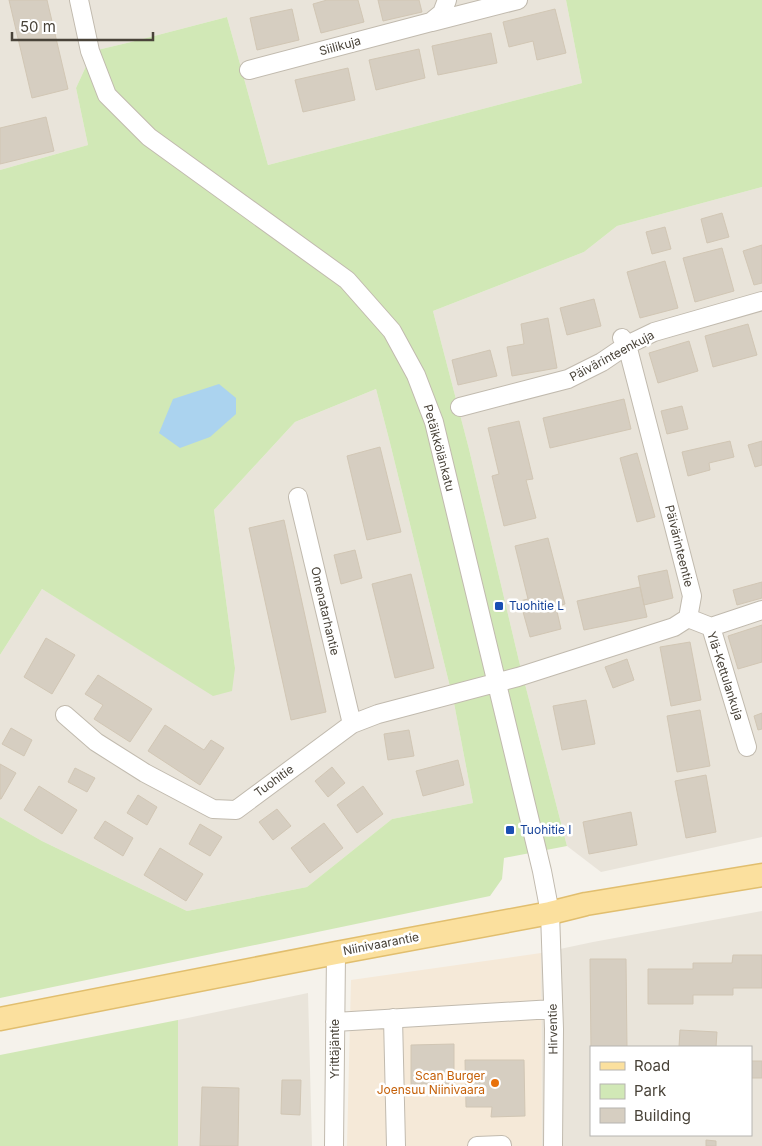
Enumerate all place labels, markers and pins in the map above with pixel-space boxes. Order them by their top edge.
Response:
place label: Tuohitie L [509,598,564,613]
marker: Tuohitie L [493,600,505,612]
place label: Tuohitie I [520,822,572,837]
marker: Tuohitie I [504,824,516,836]
place label: Scan Burger Joensuu Niinivaara [377,1068,485,1097]
marker: Scan Burger Joensuu Niinivaara [489,1077,501,1089]

